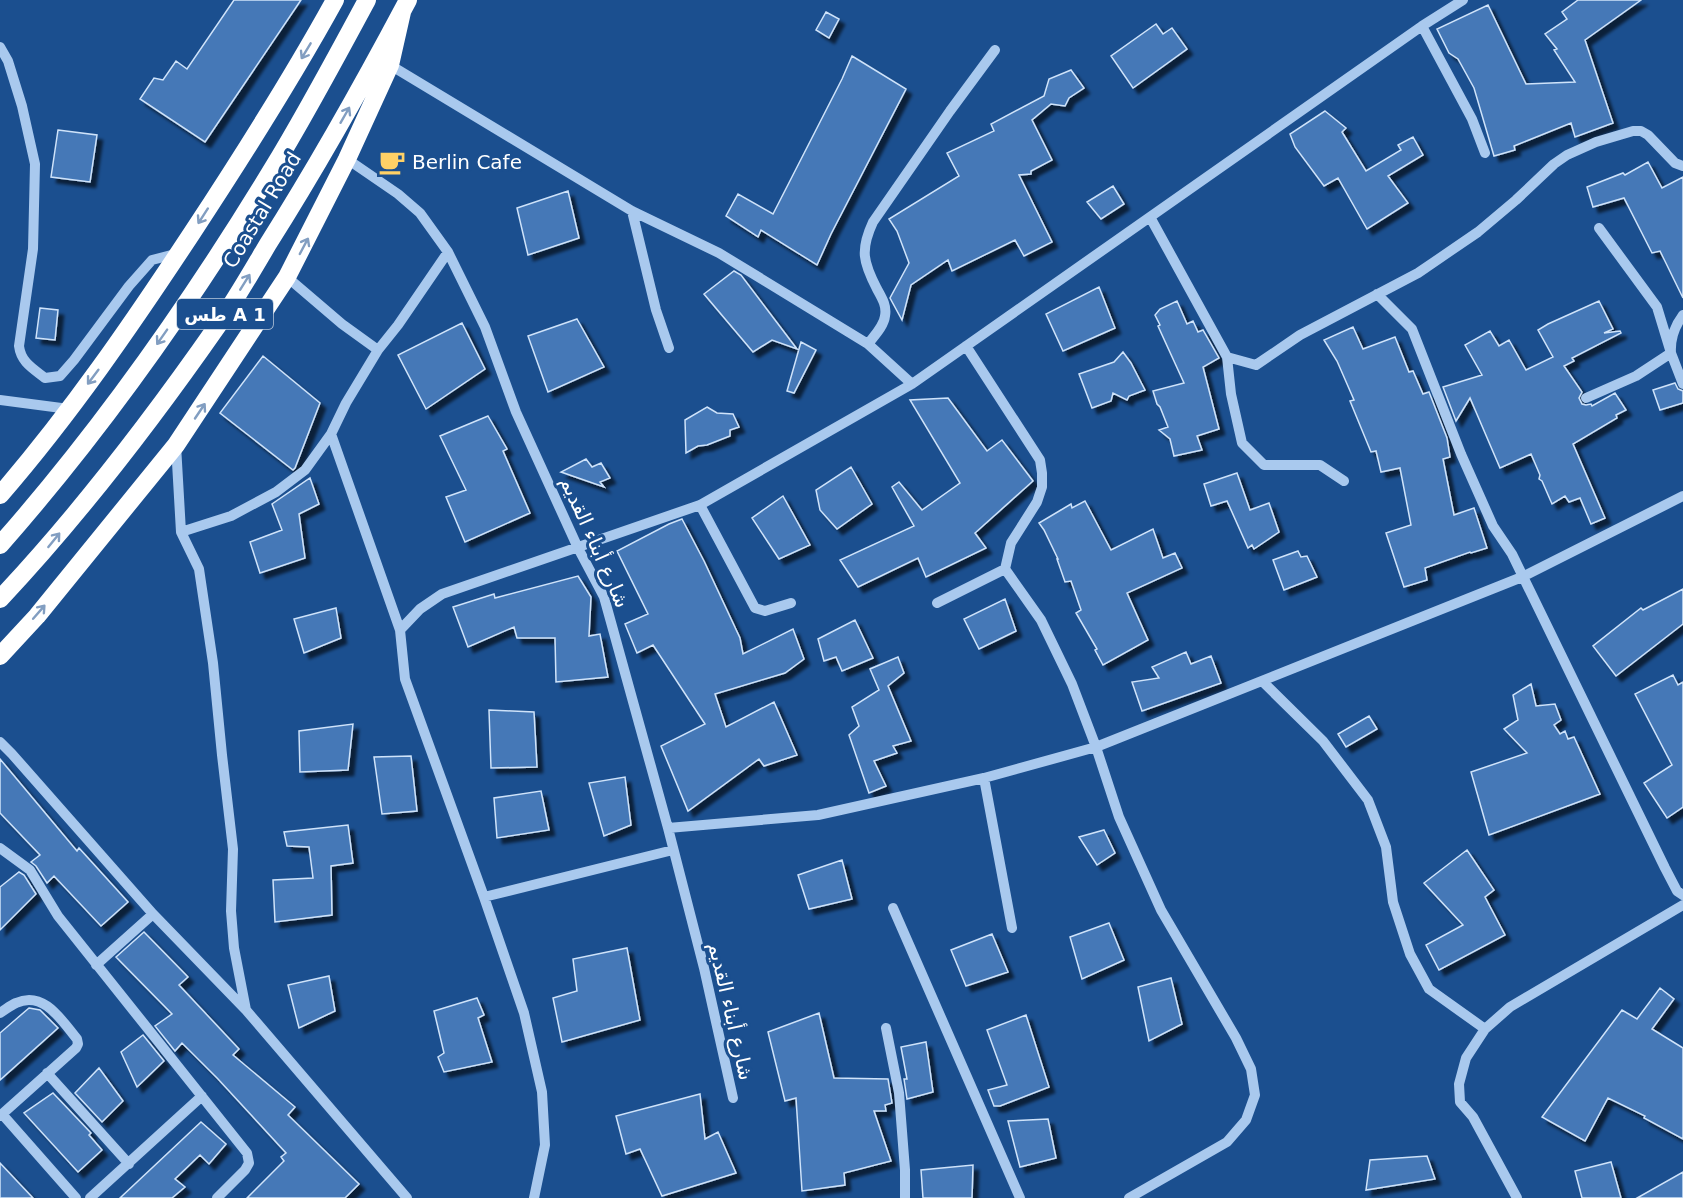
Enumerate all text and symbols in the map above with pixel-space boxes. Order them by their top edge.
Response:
one-way arrow [300,42,312,59]
one-way arrow [339,107,351,124]
cafe icon: Berlin Cafe [377,147,407,177]
street label: Coastal Road [218,148,306,272]
place label: Berlin Cafe [412,150,522,174]
one-way arrow [197,207,209,224]
one-way arrow [298,238,310,255]
one-way arrow [238,274,251,291]
road number: طس A 1 [177,299,273,329]
one-way arrow [156,328,168,345]
one-way arrow [87,369,99,385]
one-way arrow [193,402,206,419]
street label: شارع أبناء القديم [555,472,636,611]
one-way arrow [47,532,60,548]
one-way arrow [32,605,46,620]
street label: شارع أبناء القديم [703,939,760,1082]

